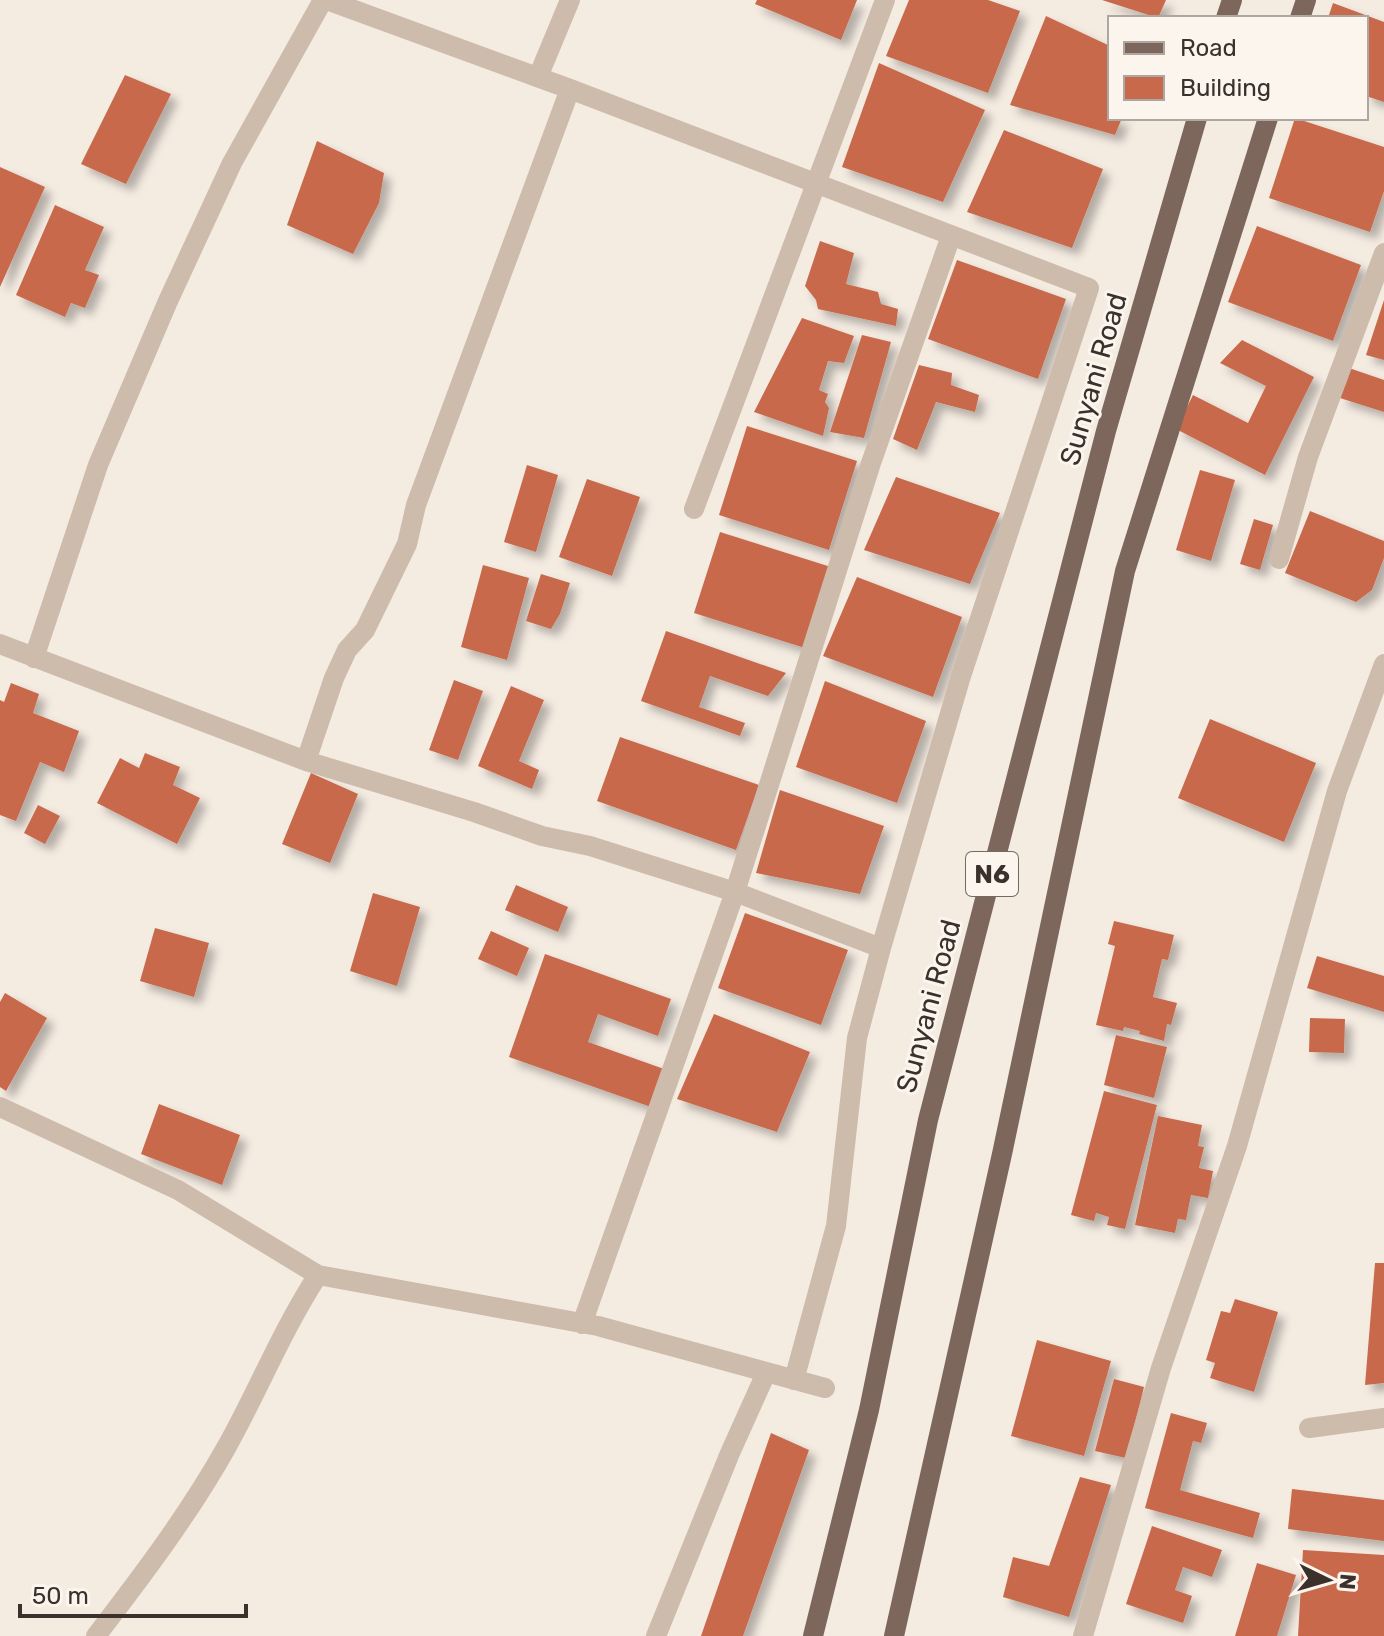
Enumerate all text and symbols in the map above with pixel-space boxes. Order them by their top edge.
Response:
legend [1108,16,1368,120]
text: Road [1180,34,1237,62]
text: Building [1180,74,1271,102]
street label: Sunyani Road [1053,289,1134,469]
road number: N6 [966,852,1018,896]
street label: Sunyani Road [889,916,967,1096]
north arrow [1288,1540,1368,1620]
scale bar [20,1568,246,1618]
text: N [1333,1573,1362,1591]
text: 50 m [32,1582,89,1610]

